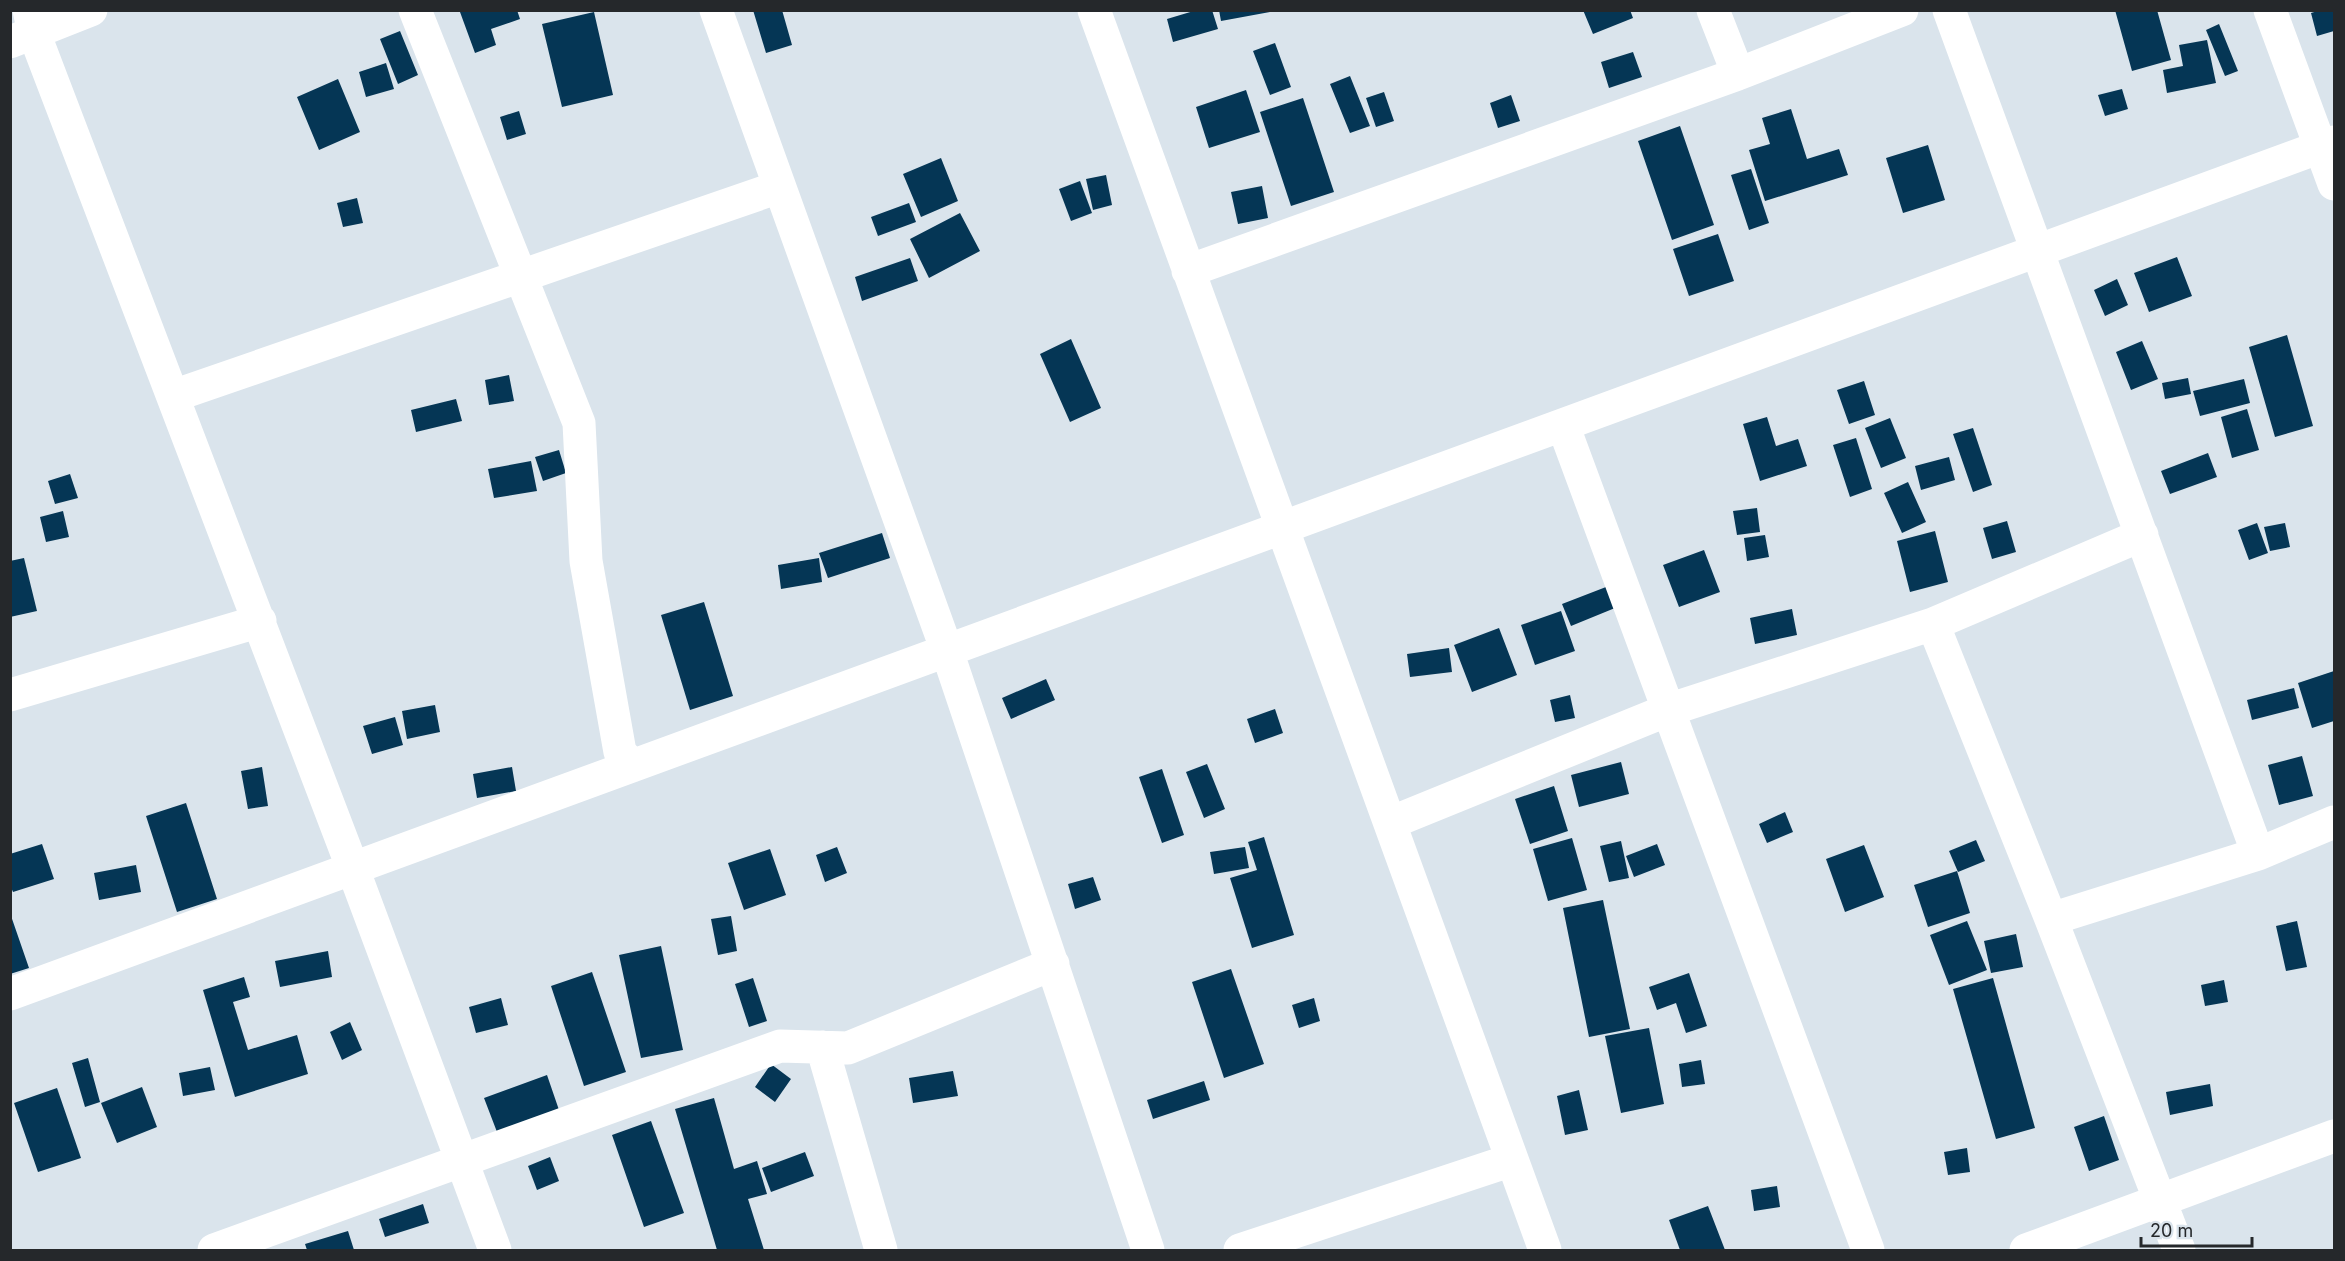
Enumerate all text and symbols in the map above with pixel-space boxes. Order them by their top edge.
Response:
scale bar [2141,1210,2252,1248]
text: 20 m [2150,1220,2193,1241]

